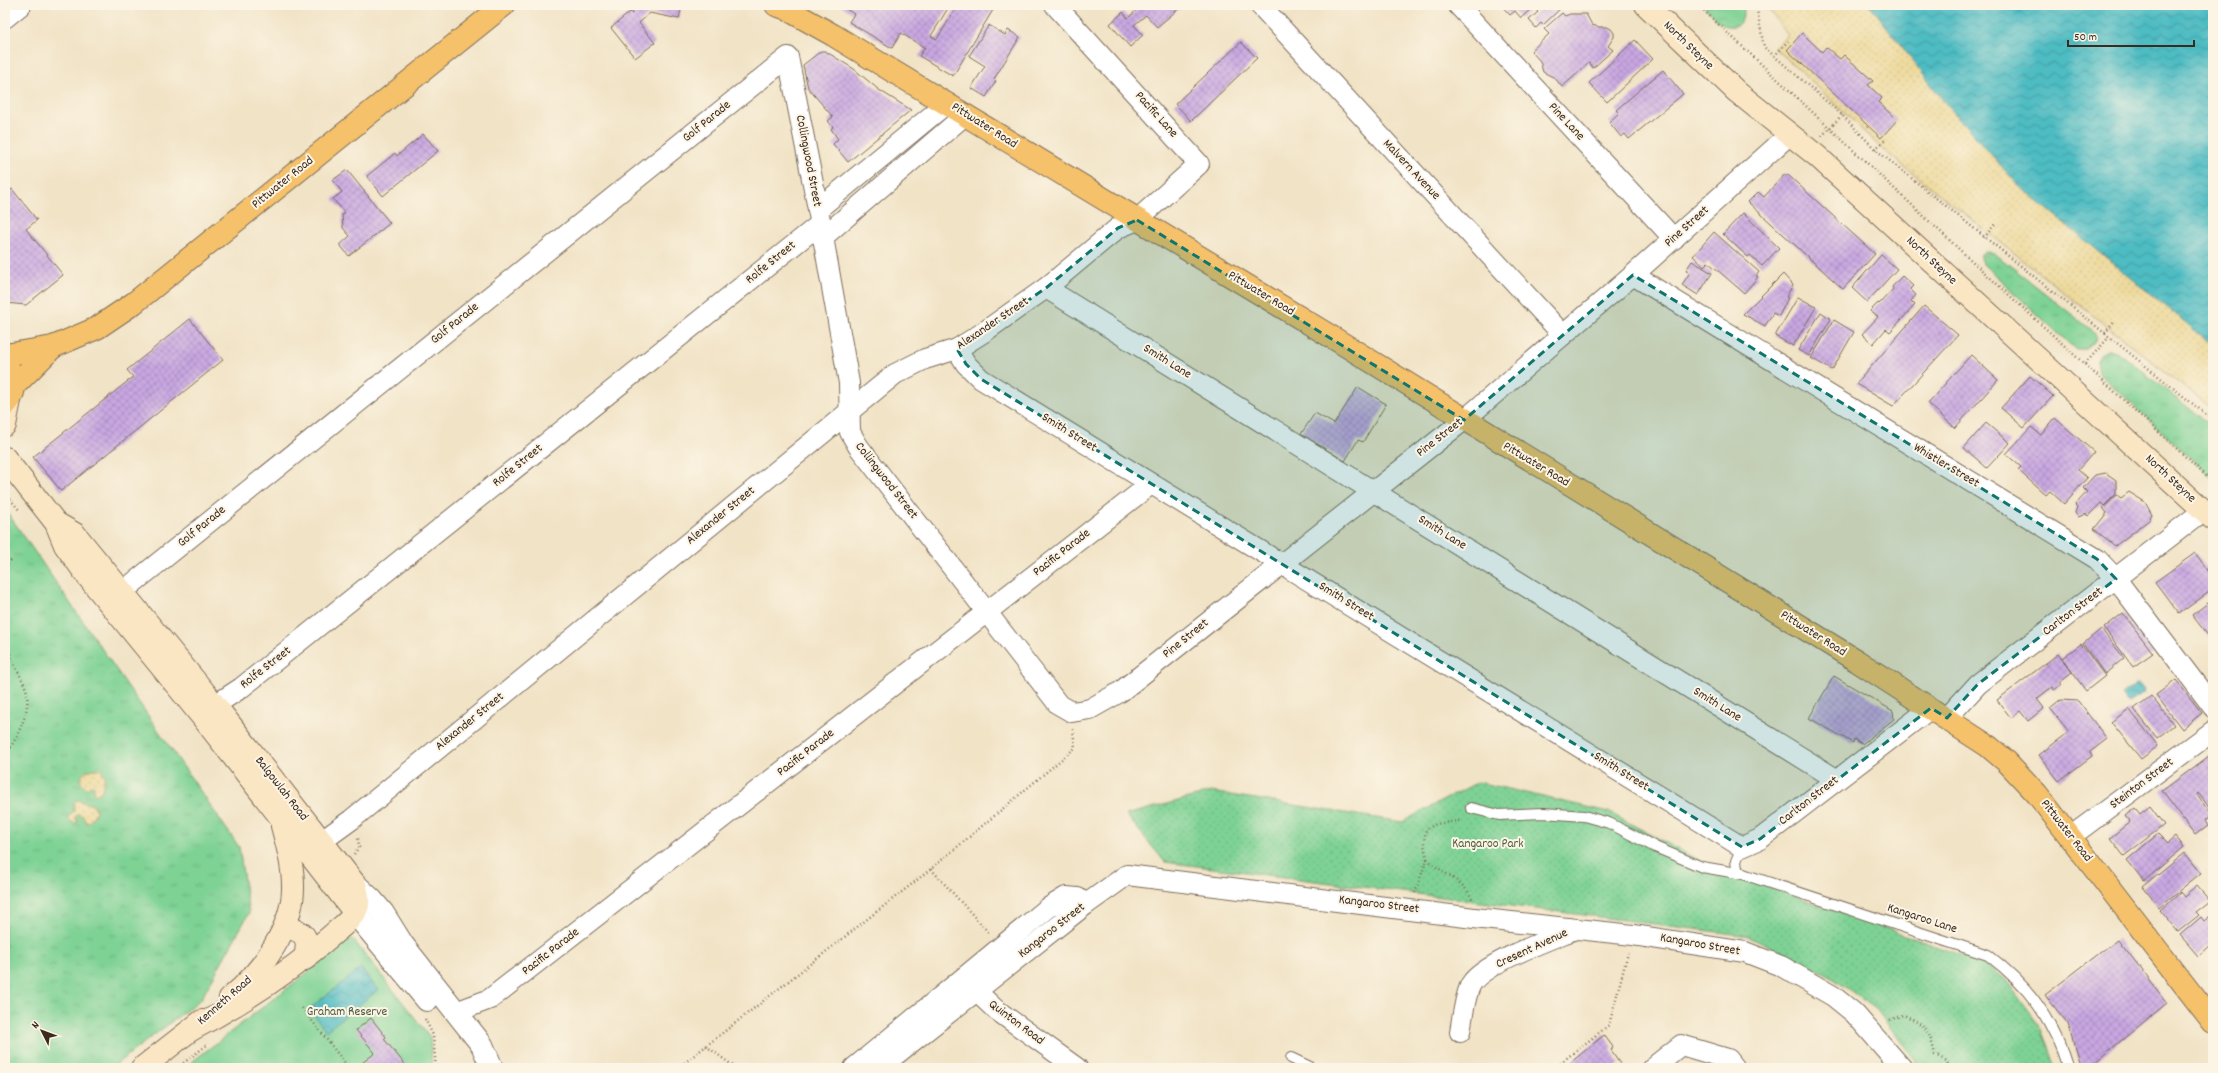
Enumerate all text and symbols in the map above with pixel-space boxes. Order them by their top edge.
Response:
street label: North Steyne [1658,17,1718,75]
scale bar [2068,22,2194,48]
text: 50 m [2074,29,2097,46]
street label: Pacific Lane [1130,87,1182,143]
street label: Golf Parade [679,96,736,148]
street label: Pittwater Road [947,98,1021,154]
street label: Pine Lane [1543,99,1589,146]
street label: Collingwood Street [790,113,826,209]
street label: Malvern Avenue [1378,135,1445,205]
street label: Pittwater Road [248,152,318,214]
street label: Pine Street [1660,202,1714,252]
street label: North Steyne [1901,232,1961,290]
street label: Rolfe Street [742,237,800,289]
street label: Pittwater Road [1224,267,1298,321]
street label: Alexander Street [953,293,1033,355]
street label: Golf Parade [427,298,484,350]
street label: Smith Lane [1139,340,1195,384]
street label: Smith Street [1038,408,1101,458]
street label: Pine Street [1413,414,1468,462]
street label: Collingwood Street [850,438,922,524]
street label: Pittwater Road [1499,438,1573,492]
street label: Whistler Street [1909,439,1983,493]
street label: Rolfe Street [489,440,547,492]
street label: North Steyne [2140,450,2200,508]
street label: Alexander Street [682,482,760,550]
street label: Golf Parade [174,501,231,553]
street label: Smith Lane [1414,511,1470,555]
street label: Pacific Parade [1029,524,1095,582]
street label: Smith Street [1315,577,1378,627]
street label: Carlton Street [2039,583,2107,641]
street label: Pittwater Road [1776,606,1850,662]
street label: Pine Street [1159,614,1213,664]
street label: Rolfe Street [236,642,296,694]
street label: Smith Lane [1689,683,1745,727]
street label: Alexander Street [431,688,509,756]
street label: Pacific Parade [773,724,839,782]
street label: Smith Street [1590,747,1653,797]
street label: Balgowlah Road [250,753,312,825]
street label: Steinton Street [2106,753,2178,814]
street label: Carlton Street [1775,771,1843,831]
street label: Pittwater Road [2035,796,2097,866]
park label: Kangaroo Park [1452,835,1524,854]
street label: Kangaroo Street [1338,891,1420,919]
street label: Kangaroo Street [1014,899,1090,963]
street label: Kangaroo Lane [1885,899,1960,939]
street label: Pacific Parade [518,923,584,981]
street label: Cresent Avenue [1493,924,1571,974]
street label: Kangaroo Street [1659,929,1742,961]
street label: Kenneth Road [193,972,257,1030]
street label: Quinton Road [984,996,1048,1050]
park label: Graham Reserve [307,1003,388,1022]
north arrow [22,1011,62,1051]
text: N [28,1018,44,1033]

